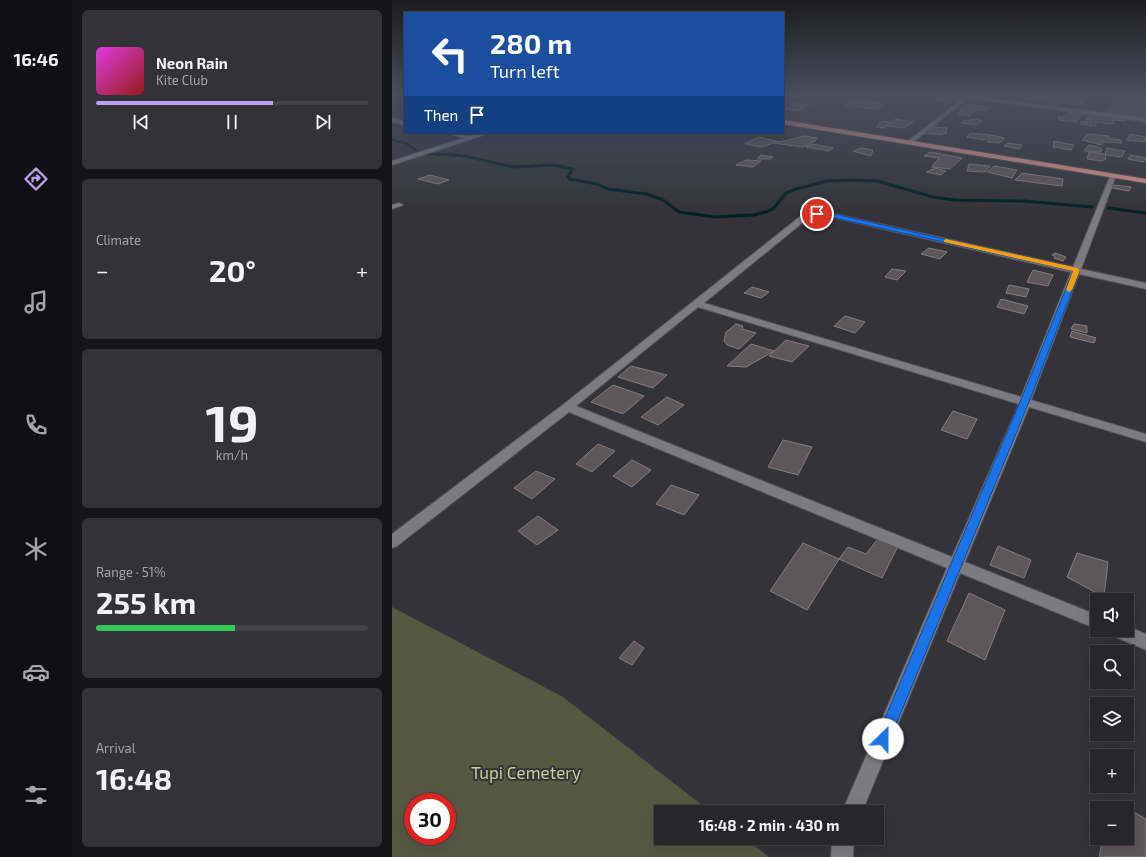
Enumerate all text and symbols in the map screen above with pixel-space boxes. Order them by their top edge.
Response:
text: 280 m [490,26,572,60]
icon: left [424,28,476,80]
text: 16:46 [13,48,59,70]
text: Neon Rain [156,54,228,72]
text: Turn left [490,60,560,82]
text: Kite Club [156,72,208,88]
icon: arrive [466,104,488,126]
text: Then [424,106,458,124]
icon: previous [130,111,152,133]
icon: pause [221,111,243,133]
icon: next [312,111,334,133]
icon: directions [22,165,50,193]
pin [800,197,834,231]
icon: arrive [806,203,828,225]
text: Climate [96,232,141,248]
text: 20° [209,252,256,288]
text: − [96,257,109,283]
text: + [356,257,368,283]
icon: music [22,288,50,316]
text: 19 [205,390,259,452]
icon: phone [22,411,50,439]
text: km/h [216,447,248,463]
icon: climate [22,535,50,563]
text: Range · 51% [96,564,166,580]
text: 255 km [96,584,196,620]
map controls [1090,593,1134,845]
button: sound [1090,593,1134,637]
button: search [1090,645,1134,689]
icon: car [22,658,50,686]
button: layers [1090,697,1134,741]
position arrow [862,718,904,760]
text: Arrival [96,740,136,756]
button: + [1090,749,1134,793]
text: 16:48 [96,760,172,796]
park label: Tupi Cemetery [471,762,581,783]
icon: filters [22,781,50,809]
speed limit sign: 30 [404,793,456,845]
button: − [1090,801,1134,845]
text: 16:48 · 2 min · 430 m [699,816,839,834]

